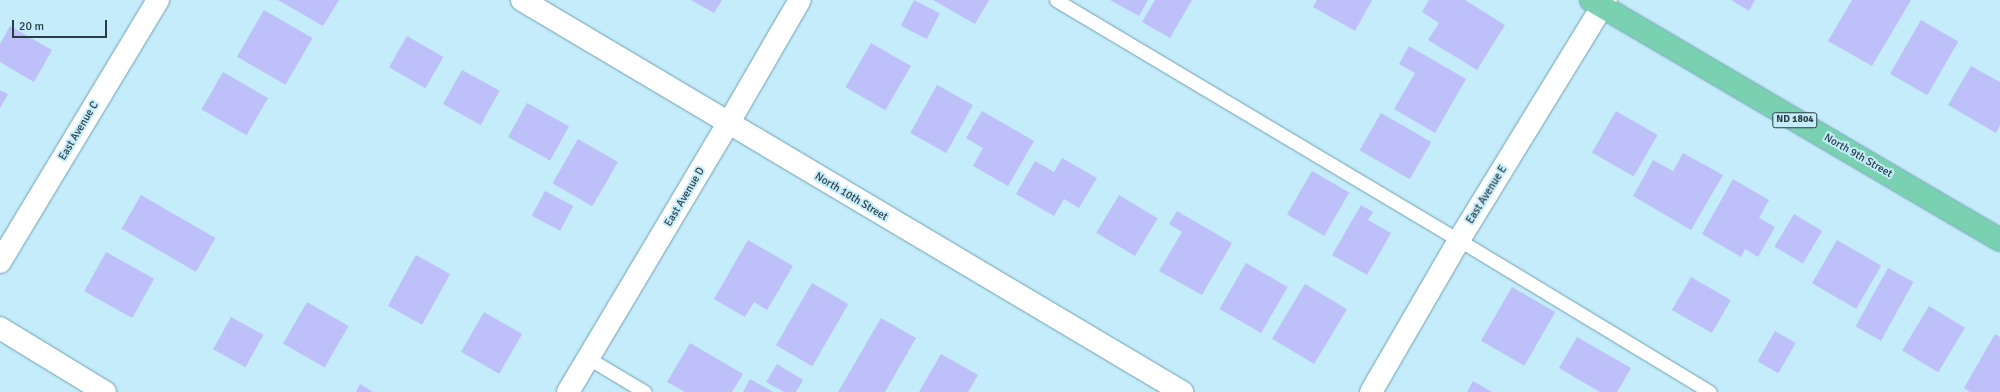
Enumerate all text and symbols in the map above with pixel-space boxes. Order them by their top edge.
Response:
scale bar [14,12,109,38]
text: 20 m [19,19,44,34]
street label: East Avenue C [56,99,102,163]
road number: ND 1804 [1772,112,1818,128]
street label: North 9th Street [1822,131,1894,181]
street label: East Avenue E [1464,164,1510,226]
street label: East Avenue D [662,165,708,229]
street label: North 10th Street [812,170,890,224]

